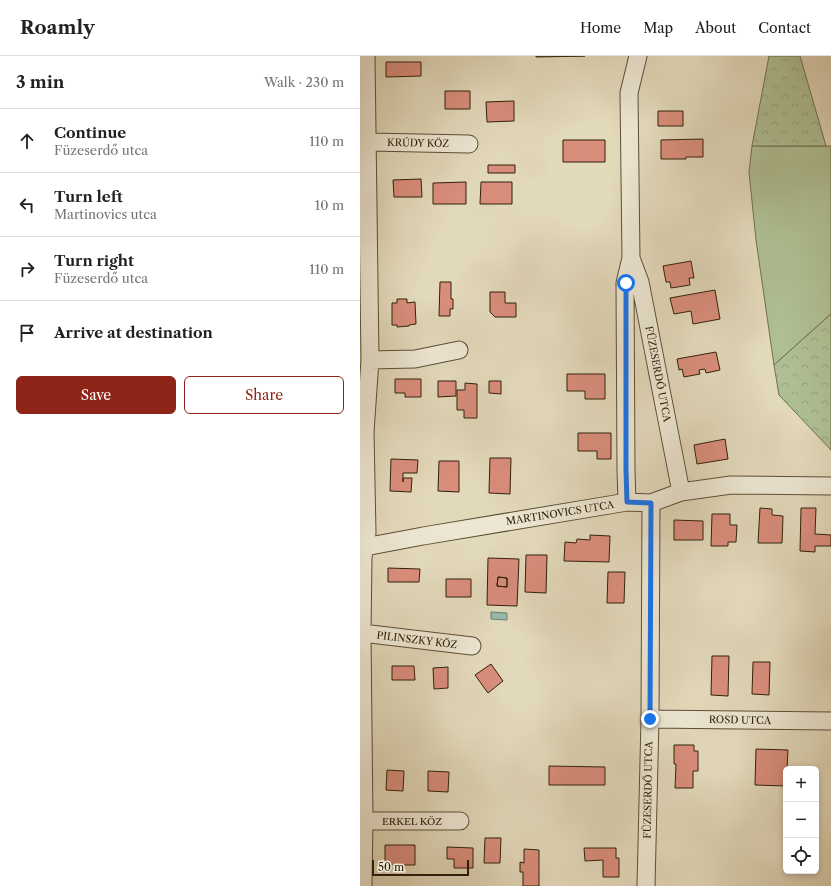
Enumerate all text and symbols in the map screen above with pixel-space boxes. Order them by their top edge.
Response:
text: Roamly [20,16,95,39]
text: Home [580,19,621,37]
text: Map [643,19,673,37]
text: About [695,19,736,37]
text: Contact [758,19,811,37]
text: 3 min [16,72,65,92]
text: Walk · 230 m [264,74,344,90]
text: Continue [54,123,126,142]
icon: ahead [16,130,38,152]
text: 110 m [309,133,344,149]
street label: KRÚDY KÖZ [387,136,449,150]
text: Füzeserdő utca [54,142,148,158]
text: Turn left [54,187,123,206]
icon: left [16,194,38,216]
text: 10 m [315,197,344,213]
text: Martinovics utca [54,206,157,222]
text: Turn right [54,251,134,270]
icon: right [16,258,38,280]
text: 110 m [309,261,344,277]
text: Füzeserdő utca [54,270,148,286]
route start [617,274,635,292]
icon: arrive [16,322,38,344]
text: Arrive at destination [54,323,213,342]
street label: FÜZESERDŐ UTCA [642,325,674,424]
button: Save [16,376,176,414]
button: Share [184,376,344,414]
street label: MARTINOVICS UTCA [505,498,616,528]
street label: PILINSZKY KÖZ [376,629,458,651]
route end [641,710,659,728]
street label: ROSD UTCA [709,713,772,727]
street label: FÜZESERDŐ UTCA [641,741,655,839]
map controls [783,766,819,874]
button: + [783,766,819,802]
button: − [783,802,819,838]
street label: ERKEL KÖZ [382,815,442,828]
button: locate [783,838,819,874]
scale bar [372,858,469,877]
text: 50 m [378,860,404,874]

